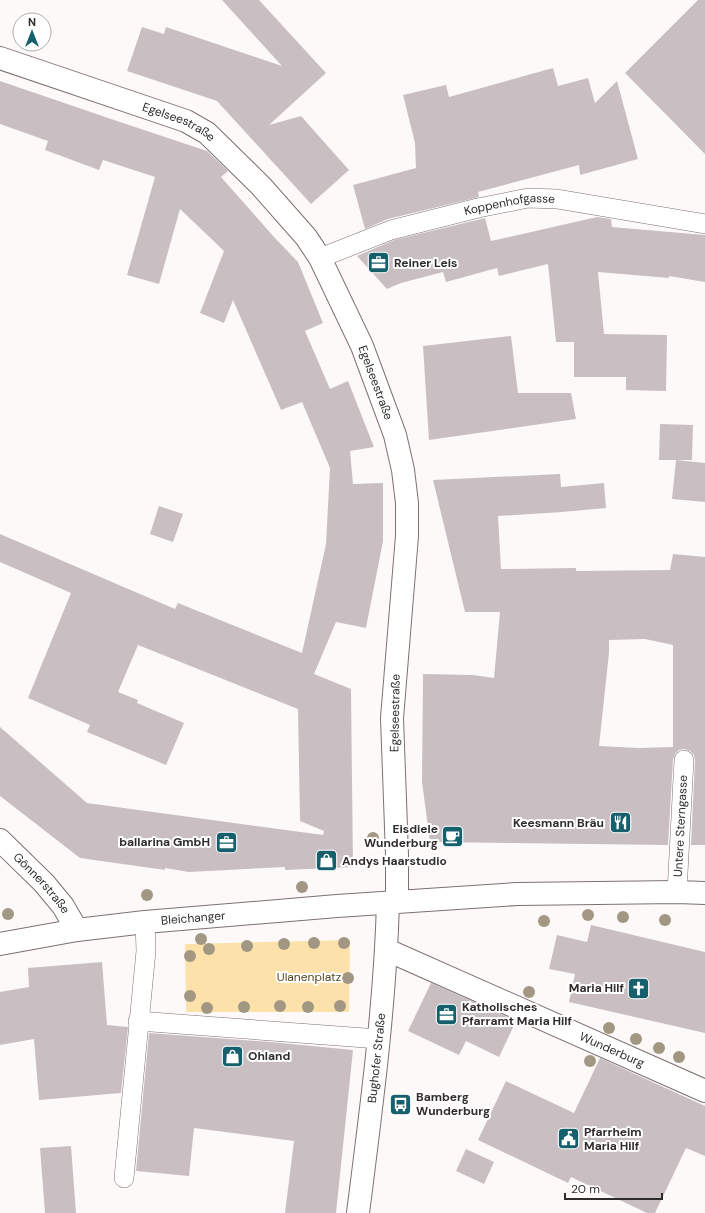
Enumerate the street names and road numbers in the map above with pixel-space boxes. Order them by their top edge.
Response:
street label: Egelseestraße [140,99,219,145]
street label: Koppenhofgasse [462,190,556,219]
street label: Egelseestraße [354,343,397,422]
street label: Egelseestraße [386,673,404,752]
street label: Untere Sterngasse [670,774,691,878]
street label: Gönnerstraße [10,849,74,917]
street label: Bleichanger [160,907,227,929]
street label: Bughofer Straße [364,1012,389,1104]
street label: Wunderburg [577,1028,647,1071]

